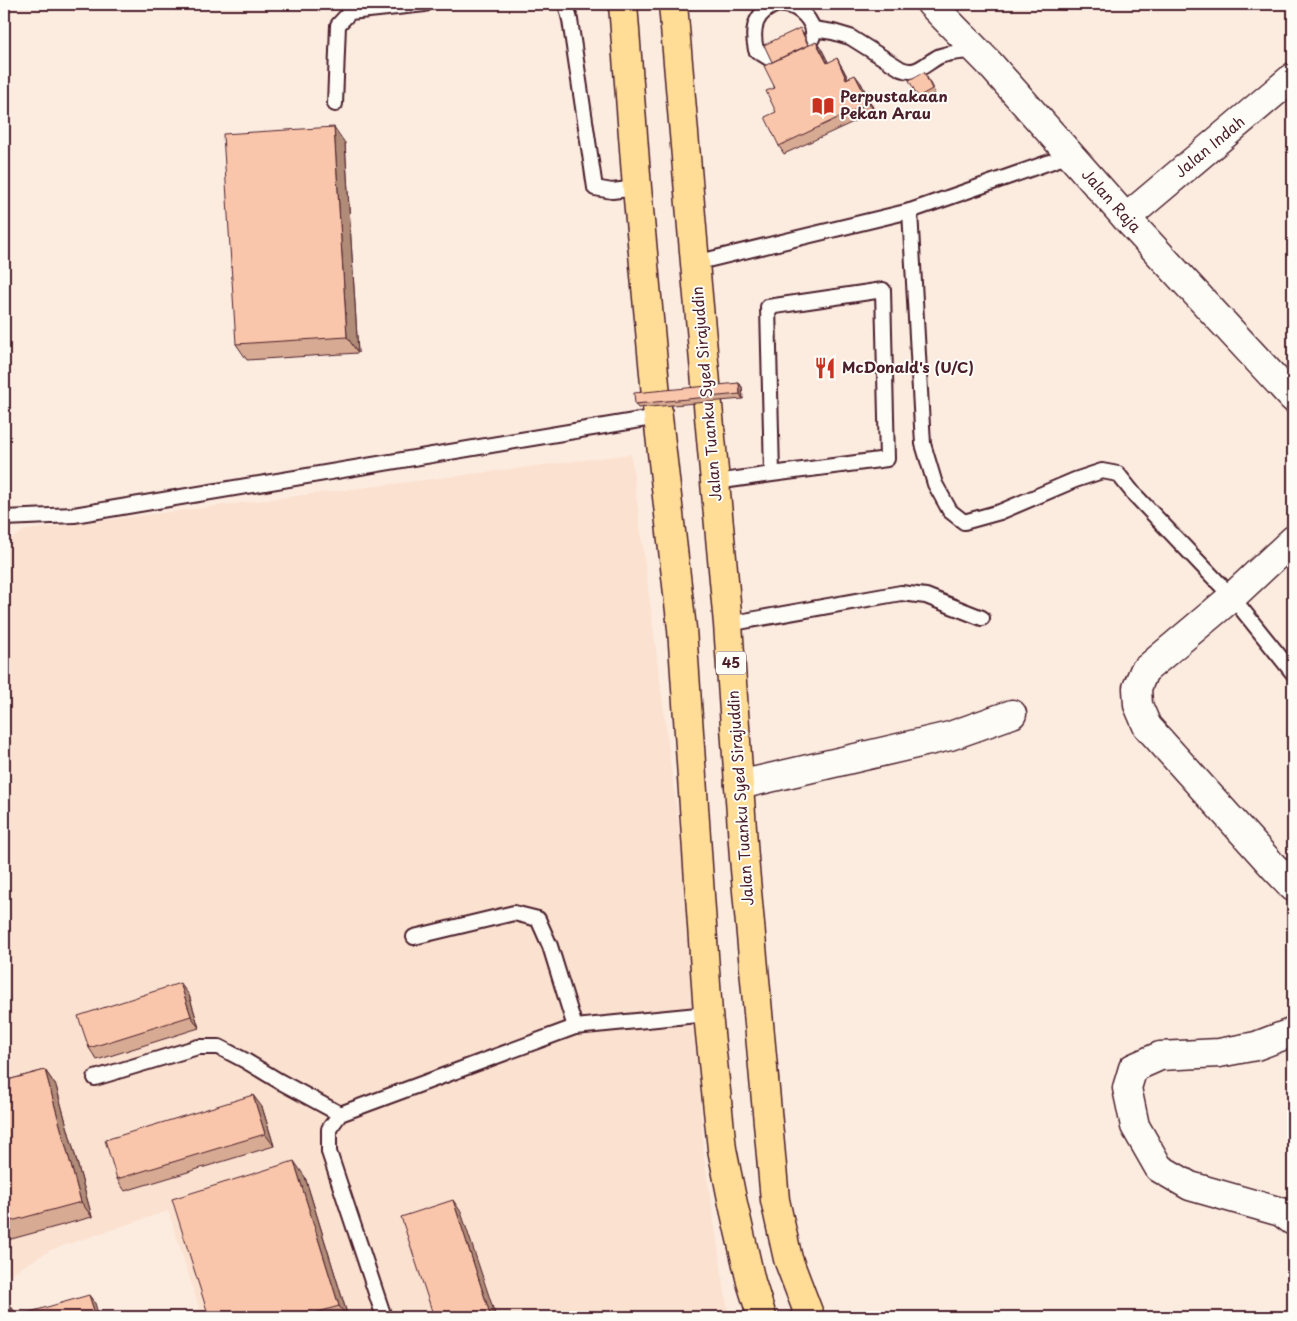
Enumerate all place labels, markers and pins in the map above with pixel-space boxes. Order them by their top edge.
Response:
place label: Perpustakaan Pekan Arau [840,84,948,124]
library icon: Perpustakaan Pekan Arau [810,93,836,119]
restaurant icon: McDonald's (U/C) [812,355,838,381]
place label: McDonald's (U/C) [842,355,974,378]

